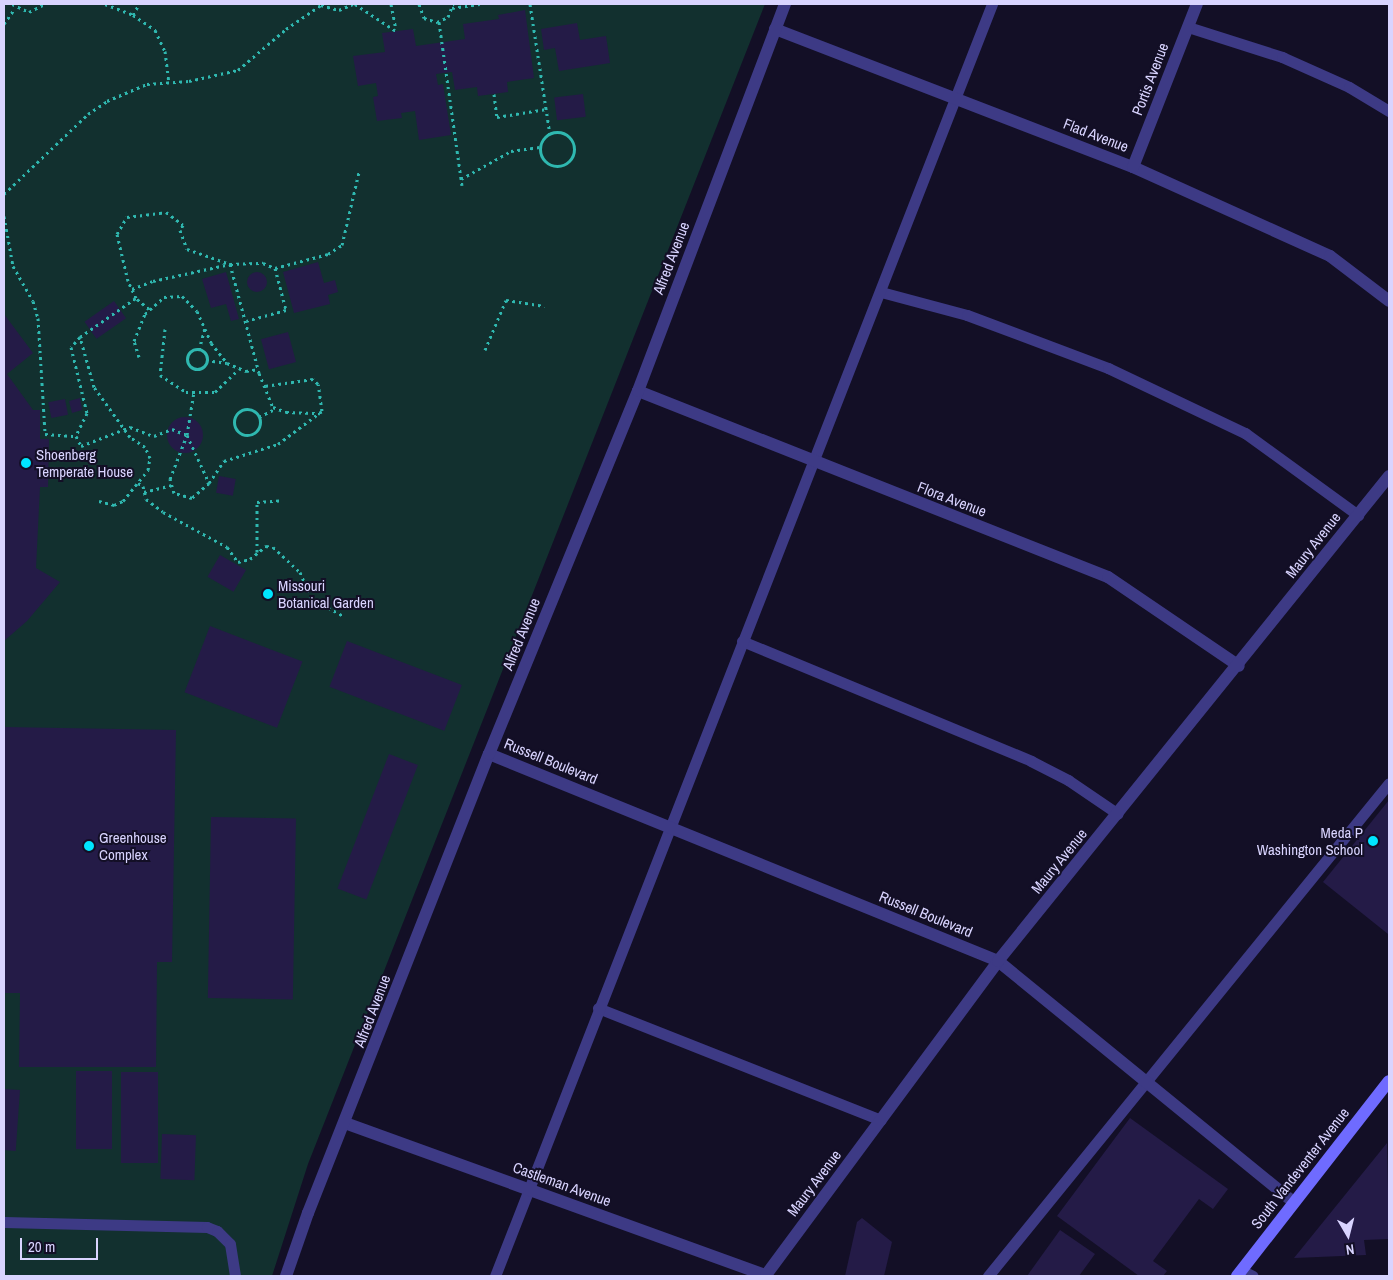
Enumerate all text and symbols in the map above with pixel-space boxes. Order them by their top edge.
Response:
street label: Portis Avenue [1128,40,1172,118]
street label: Flad Avenue [1061,114,1131,156]
street label: Alfred Avenue [649,219,693,297]
place label: Shoenberg Temperate House [36,445,133,480]
marker: Shoenberg Temperate House [20,457,32,469]
street label: Flora Avenue [915,478,989,520]
street label: Maury Avenue [1282,508,1344,582]
place label: Missouri Botanical Garden [278,576,374,611]
marker: Missouri Botanical Garden [262,588,274,600]
street label: Alfred Avenue [498,595,544,673]
street label: Russell Boulevard [502,734,600,788]
place label: Meda P Washington School [1257,823,1363,858]
street label: Maury Avenue [1027,825,1091,897]
place label: Greenhouse Complex [99,828,167,863]
marker: Meda P Washington School [1367,835,1379,847]
marker: Greenhouse Complex [83,840,95,852]
street label: Russell Boulevard [877,887,975,941]
street label: Alfred Avenue [350,972,394,1050]
street label: South Vandeventer Avenue [1247,1104,1353,1232]
street label: Maury Avenue [783,1146,845,1220]
street label: Castleman Avenue [510,1158,614,1210]
north arrow [1323,1210,1373,1260]
scale bar [22,1228,100,1260]
text: 20 m [28,1236,55,1257]
text: N [1345,1240,1355,1259]

